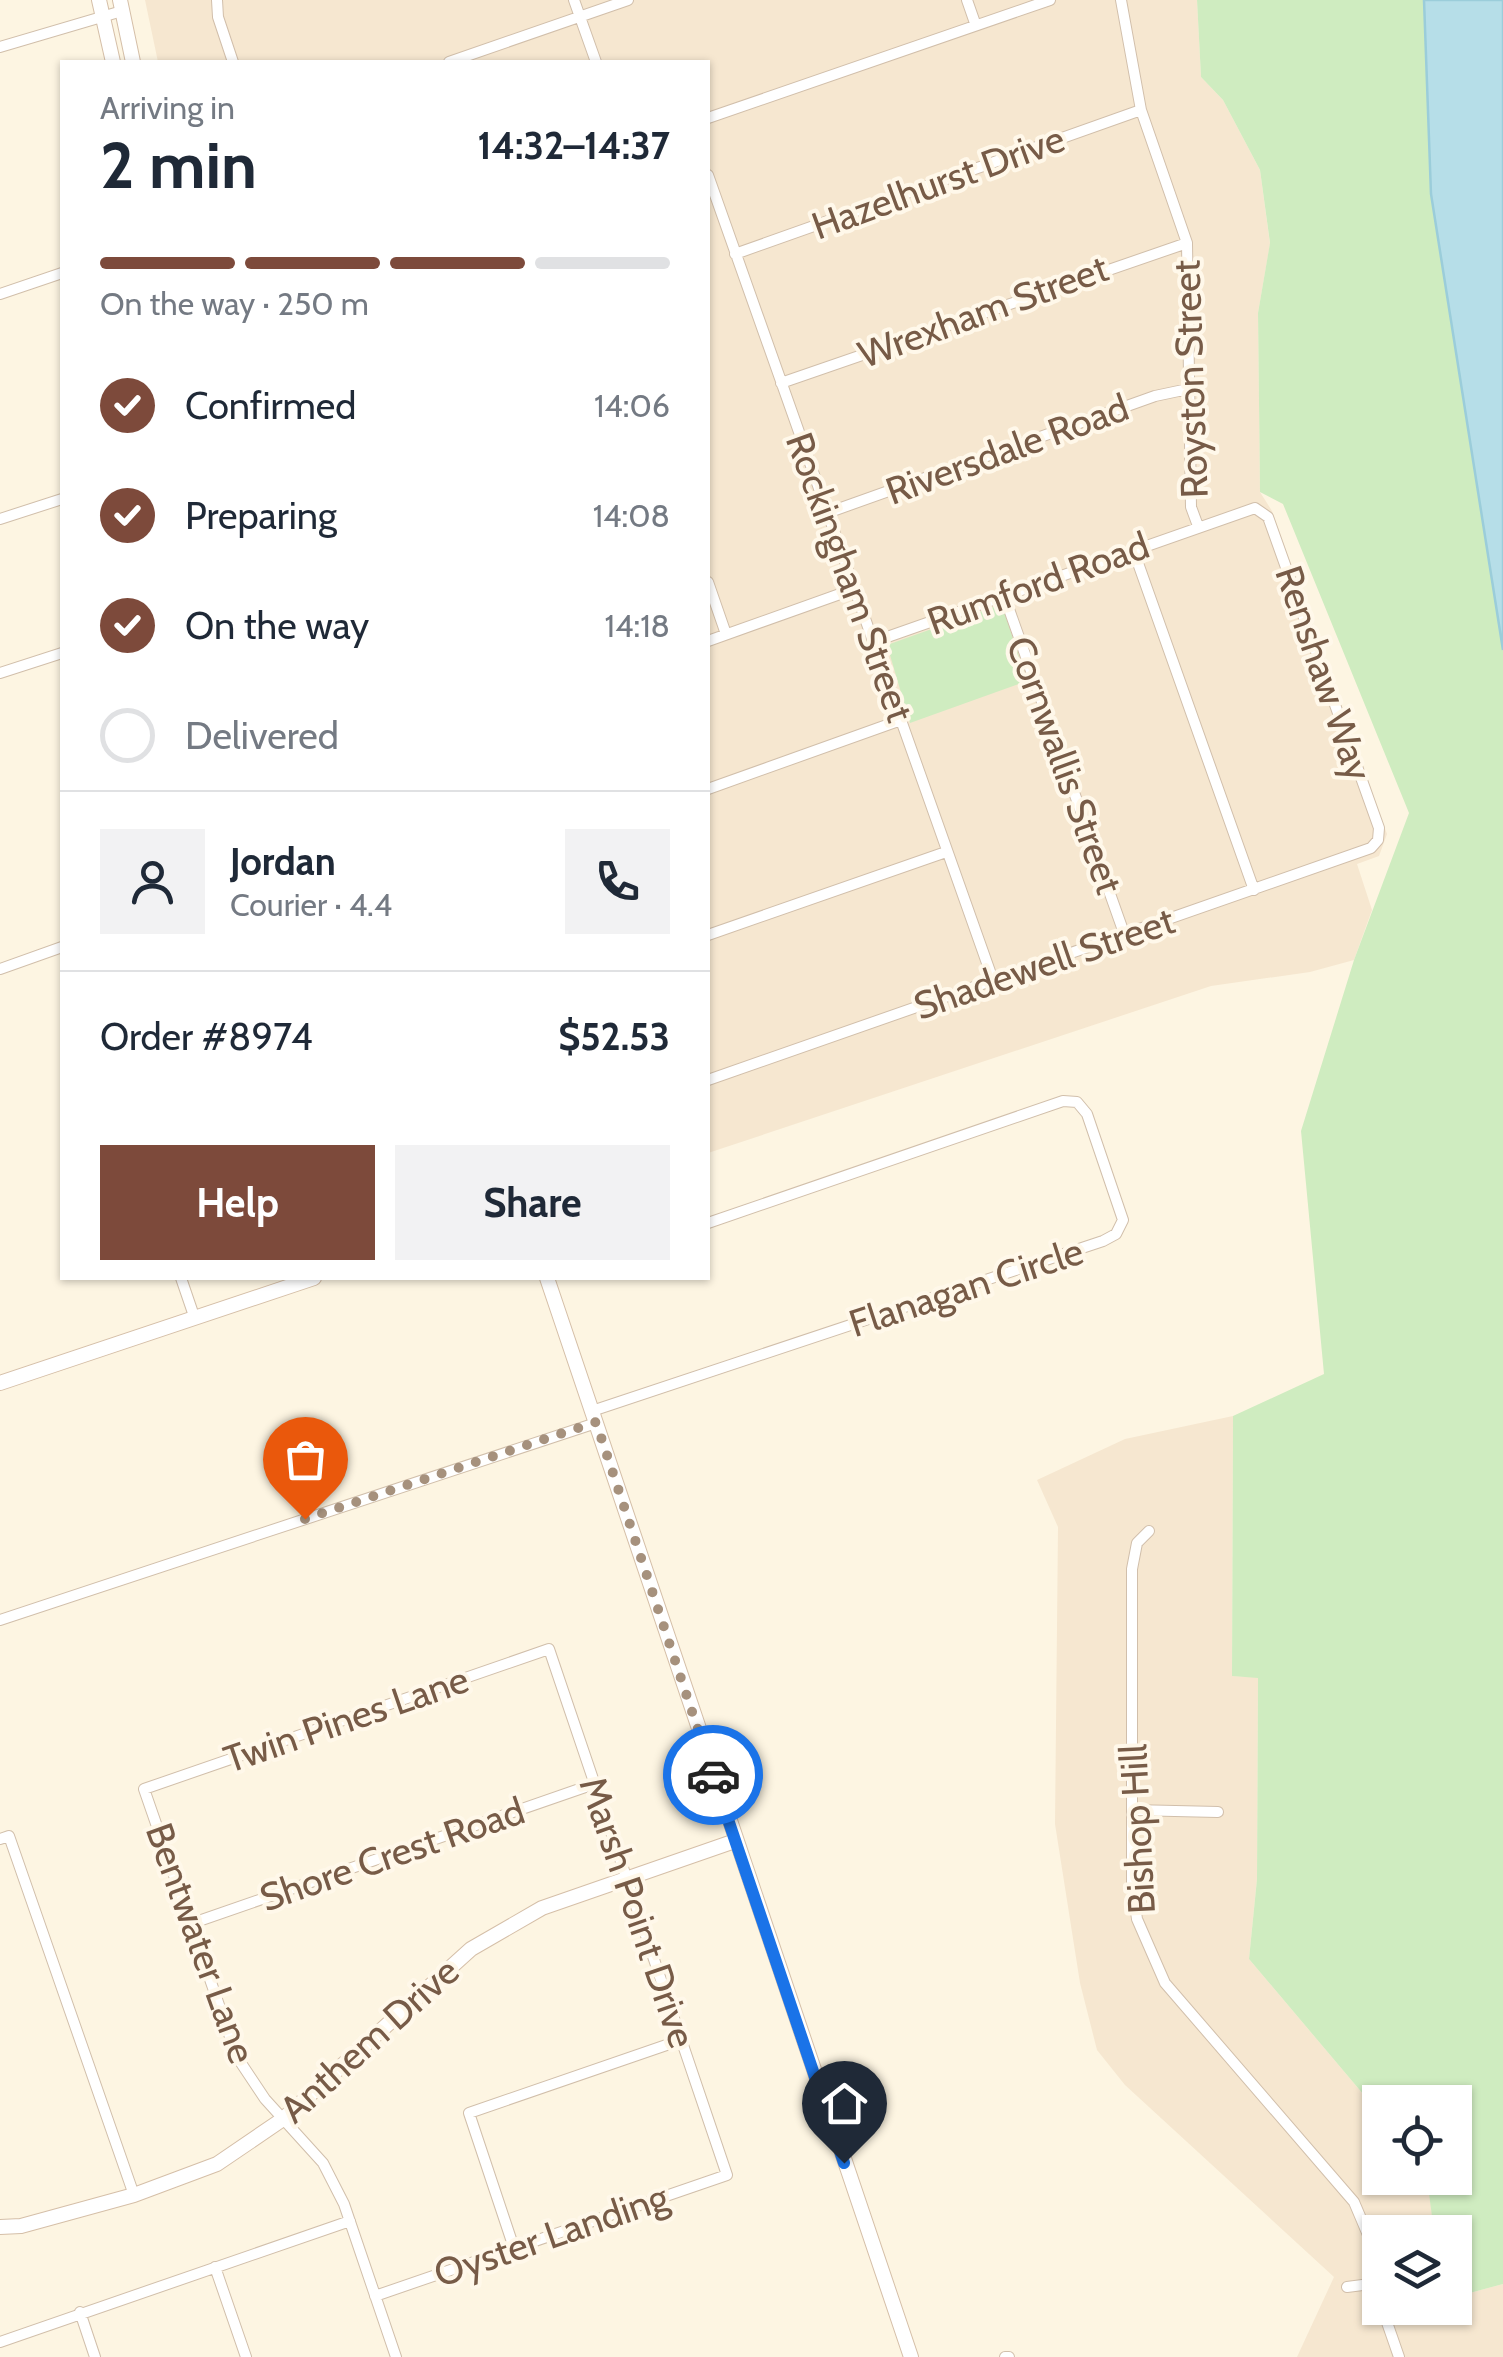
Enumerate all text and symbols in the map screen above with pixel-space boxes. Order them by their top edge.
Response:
text: Arriving in [100,88,235,127]
street label: Hazelhurst Drive [805,115,1071,249]
text: 14:32–14:37 [477,122,670,169]
text: 2 min [100,125,257,204]
street label: Wrexham Street [852,244,1114,378]
street label: Royston Street [1162,259,1218,499]
text: On the way · 250 m [100,284,369,323]
icon: check [100,378,155,433]
text: Confirmed [185,382,356,429]
street label: Riversdale Road [879,383,1135,515]
text: 14:06 [594,386,670,425]
street label: Rockingham Street [776,426,924,728]
icon: check [100,488,155,543]
text: Preparing [185,492,337,539]
text: 14:08 [593,496,670,535]
street label: Rumford Road [921,521,1155,645]
street label: Renshaw Way [1265,559,1383,787]
icon: check [100,598,155,653]
text: On the way [185,602,369,649]
text: 14:18 [605,606,670,645]
street label: Cornwallis Street [997,630,1133,900]
text: Delivered [185,712,339,759]
button: person [100,829,205,934]
button: phone [565,829,670,934]
text: Jordan [230,838,336,885]
text: Courier · 4.4 [230,885,392,924]
street label: Shadewell Street [908,896,1181,1030]
text: Order #8974 [100,1013,313,1060]
text: $52.53 [558,1013,670,1060]
button: Help [100,1145,375,1260]
button: Share [395,1145,670,1260]
street label: Flanagan Circle [843,1227,1089,1347]
pin [263,1417,348,1520]
icon: bag [278,1432,333,1487]
street label: Twin Pines Lane [218,1655,474,1783]
courier [663,1725,763,1825]
street label: Bishop Hill [1109,1743,1165,1915]
icon: car [686,1748,741,1803]
street label: Marsh Point Drive [570,1770,706,2054]
street label: Shore Crest Road [254,1787,530,1921]
street label: Bentwater Lane [136,1817,266,2069]
street label: Anthem Drive [270,1947,468,2133]
pin [802,2061,887,2164]
icon: home [817,2076,872,2131]
map controls [1362,2085,1472,2325]
button: locate [1362,2085,1472,2195]
street label: Oyster Landing [428,2173,675,2297]
button: layers [1362,2215,1472,2325]

